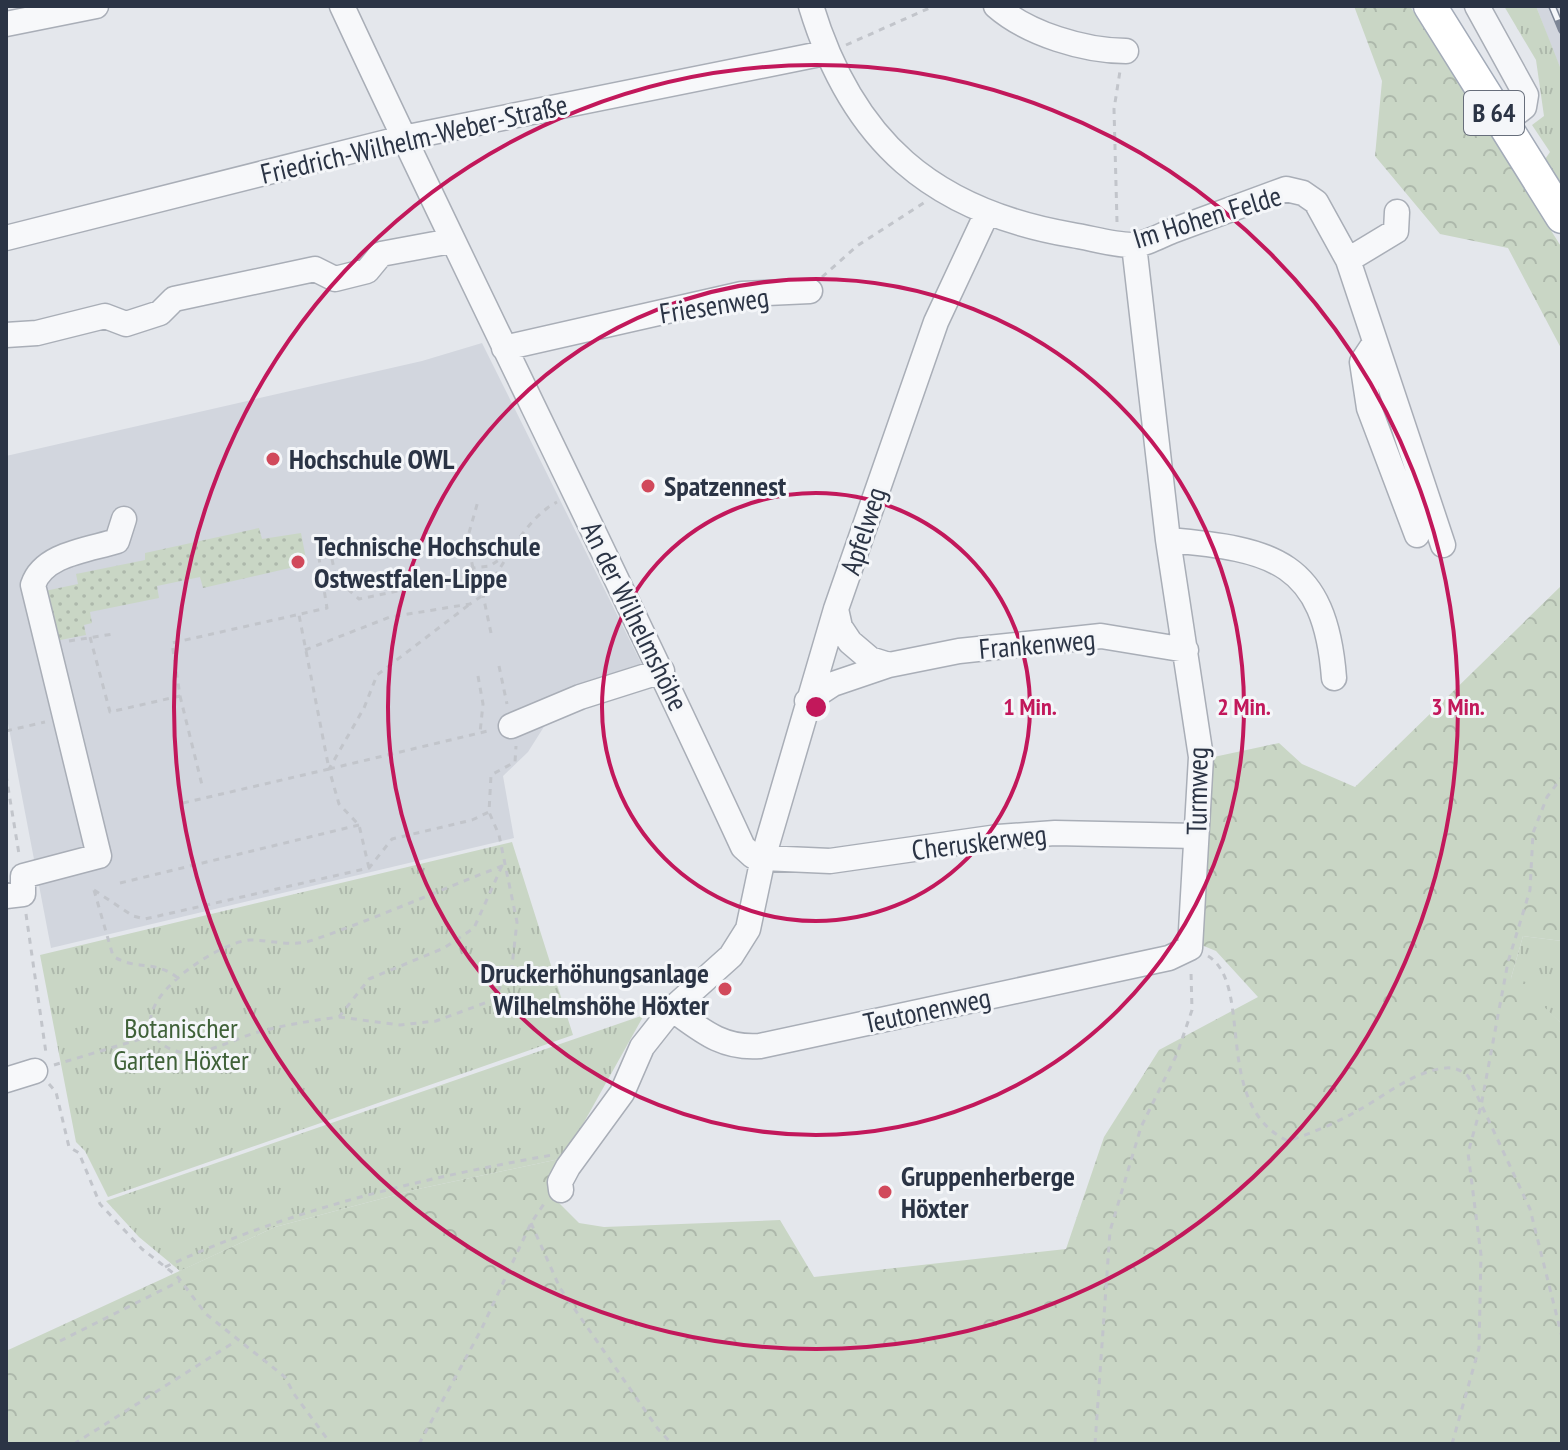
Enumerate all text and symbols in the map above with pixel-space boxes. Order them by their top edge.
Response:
street label: Friedrich-Wilhelm-Weber-Straße [257,85,571,192]
road number: B 64 [1464,91,1524,135]
street label: Im Hohen Felde [1128,176,1286,257]
street label: Friesenweg [657,278,771,331]
place label: Hochschule OWL [289,440,455,477]
marker: Hochschule OWL [264,450,282,468]
place label: Spatzennest [664,467,786,504]
marker: Spatzennest [639,477,657,495]
street label: Apfelweg [831,482,894,579]
street label: An der Wilhelmshöhe [574,515,697,717]
place label: Technische Hochschule Ostwestfalen-Lippe [314,527,541,596]
marker: Technische Hochschule Ostwestfalen-Lippe [289,553,307,571]
street label: Frankenweg [977,620,1097,667]
text: 1 Min. [1003,691,1057,722]
text: 2 Min. [1217,691,1271,722]
text: 3 Min. [1431,691,1485,722]
centre of rings [802,693,830,721]
street label: Turmweg [1177,747,1216,835]
street label: Cheruskerweg [909,815,1048,868]
place label: Druckerhöhungsanlage Wilhelmshöhe Höxter [480,954,710,1023]
street label: Teutonenweg [860,978,994,1041]
marker: Druckerhöhungsanlage Wilhelmshöhe Höxter [716,980,734,998]
park label: Botanischer Garten Höxter [113,1009,249,1078]
place label: Gruppenherberge Höxter [901,1157,1075,1226]
marker: Gruppenherberge Höxter [876,1183,894,1201]

